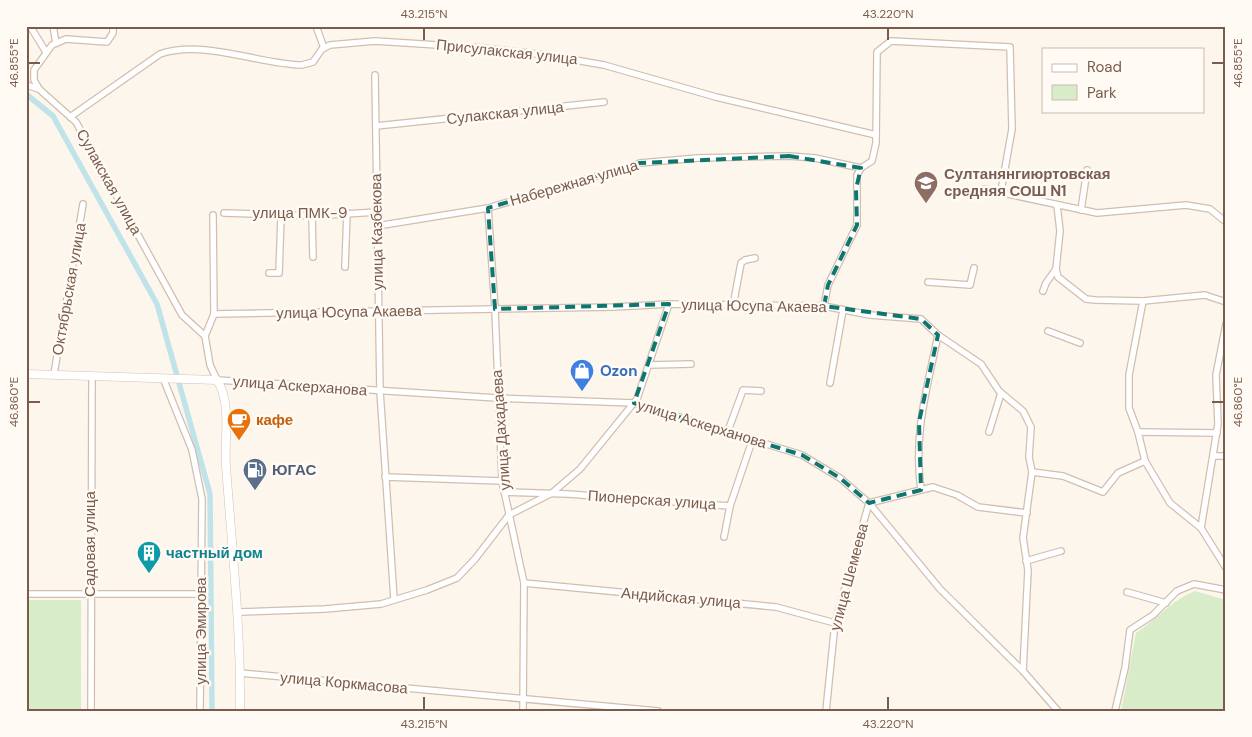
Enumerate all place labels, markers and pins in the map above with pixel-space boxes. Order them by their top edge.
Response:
place label: Султанянгиюртовская средняя СОШ N1 [944,164,1110,201]
school or university icon: Султанянгиюртовская средняя СОШ N1 [913,170,939,204]
shop icon: Ozon [569,358,595,392]
place label: Ozon [600,361,638,381]
cafe icon: кафе [226,407,252,441]
place label: кафе [256,410,293,430]
fuel station icon: ЮГАС [242,457,268,491]
place label: ЮГАС [272,460,316,480]
building icon: частный дом [136,540,162,574]
place label: частный дом [166,543,263,563]

